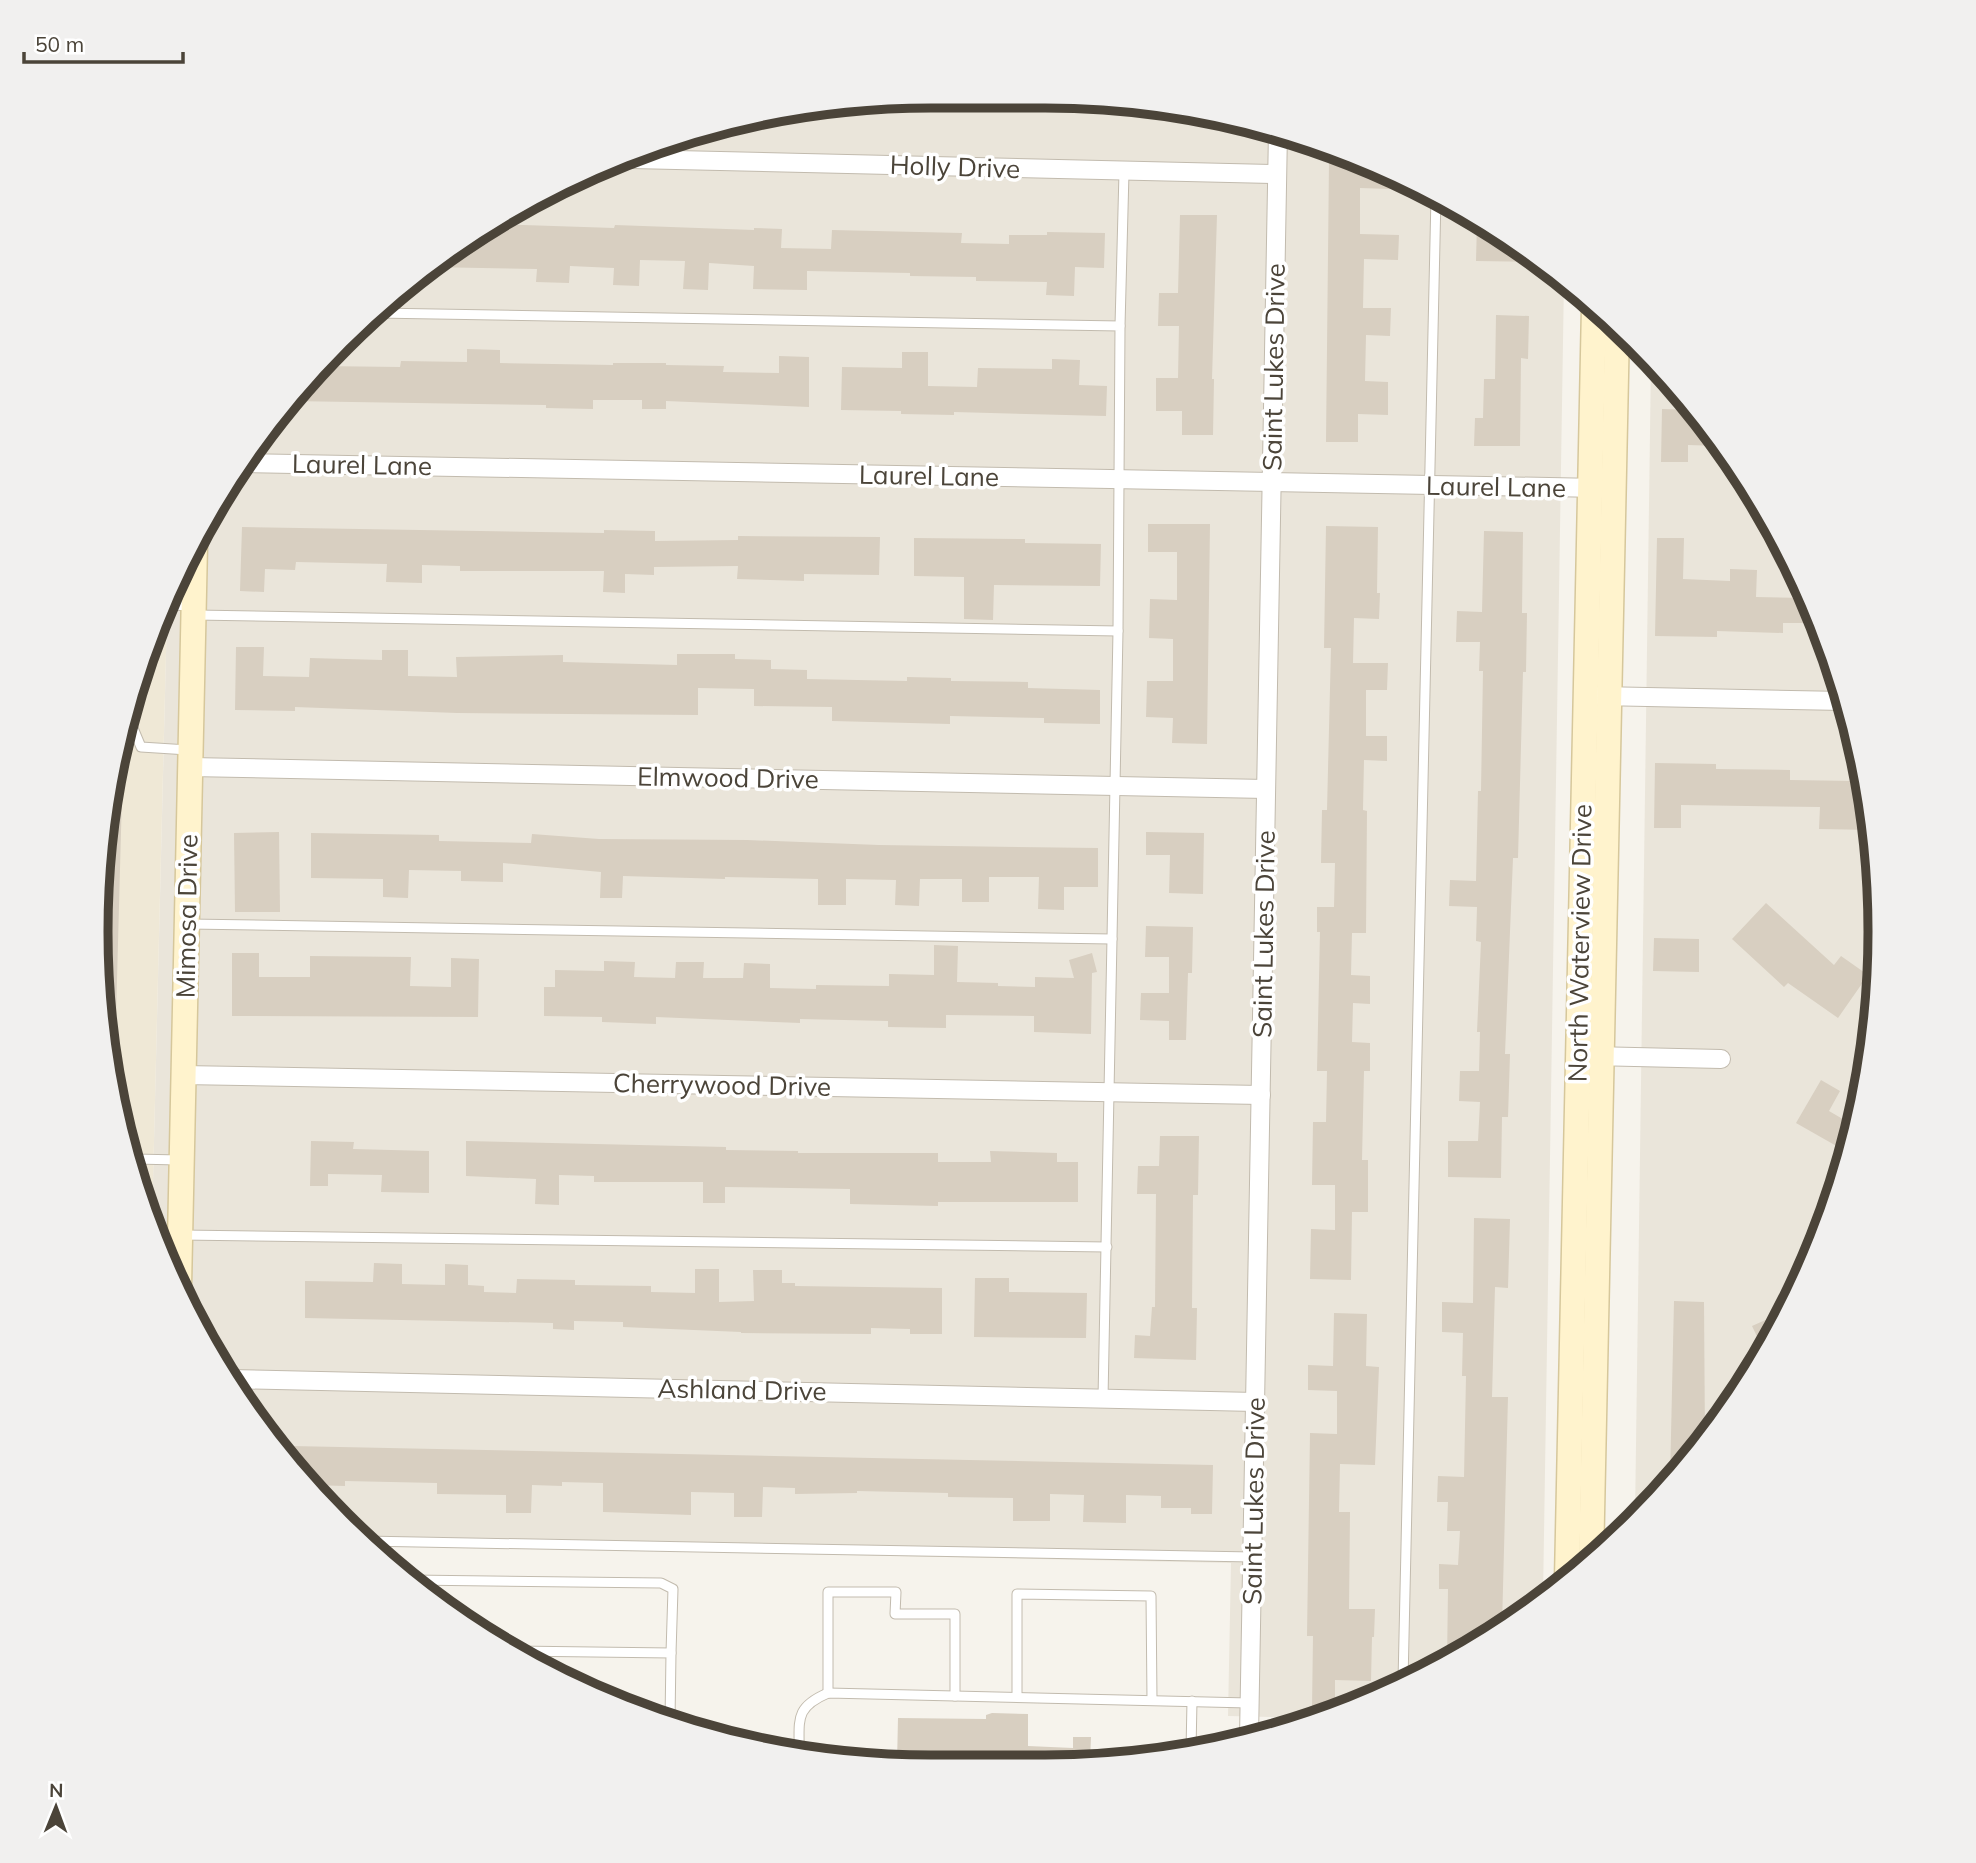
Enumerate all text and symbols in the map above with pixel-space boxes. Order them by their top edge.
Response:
scale bar [24,21,184,65]
text: 50 m [35,31,84,57]
street label: Holly Drive [889,148,1021,185]
street label: Saint Lukes Drive [1255,263,1292,471]
street label: Laurel Lane [292,447,432,482]
street label: Laurel Lane [859,458,999,493]
street label: Laurel Lane [1426,469,1566,504]
street label: Elmwood Drive [637,759,819,796]
street label: North Waterview Drive [1561,804,1598,1082]
street label: Saint Lukes Drive [1245,830,1282,1038]
street label: Mimosa Drive [169,834,204,998]
street label: Cherrywood Drive [613,1066,831,1103]
street label: Ashland Drive [657,1372,827,1407]
street label: Saint Lukes Drive [1235,1397,1272,1605]
north arrow [21,1772,91,1842]
text: N [49,1778,64,1802]

